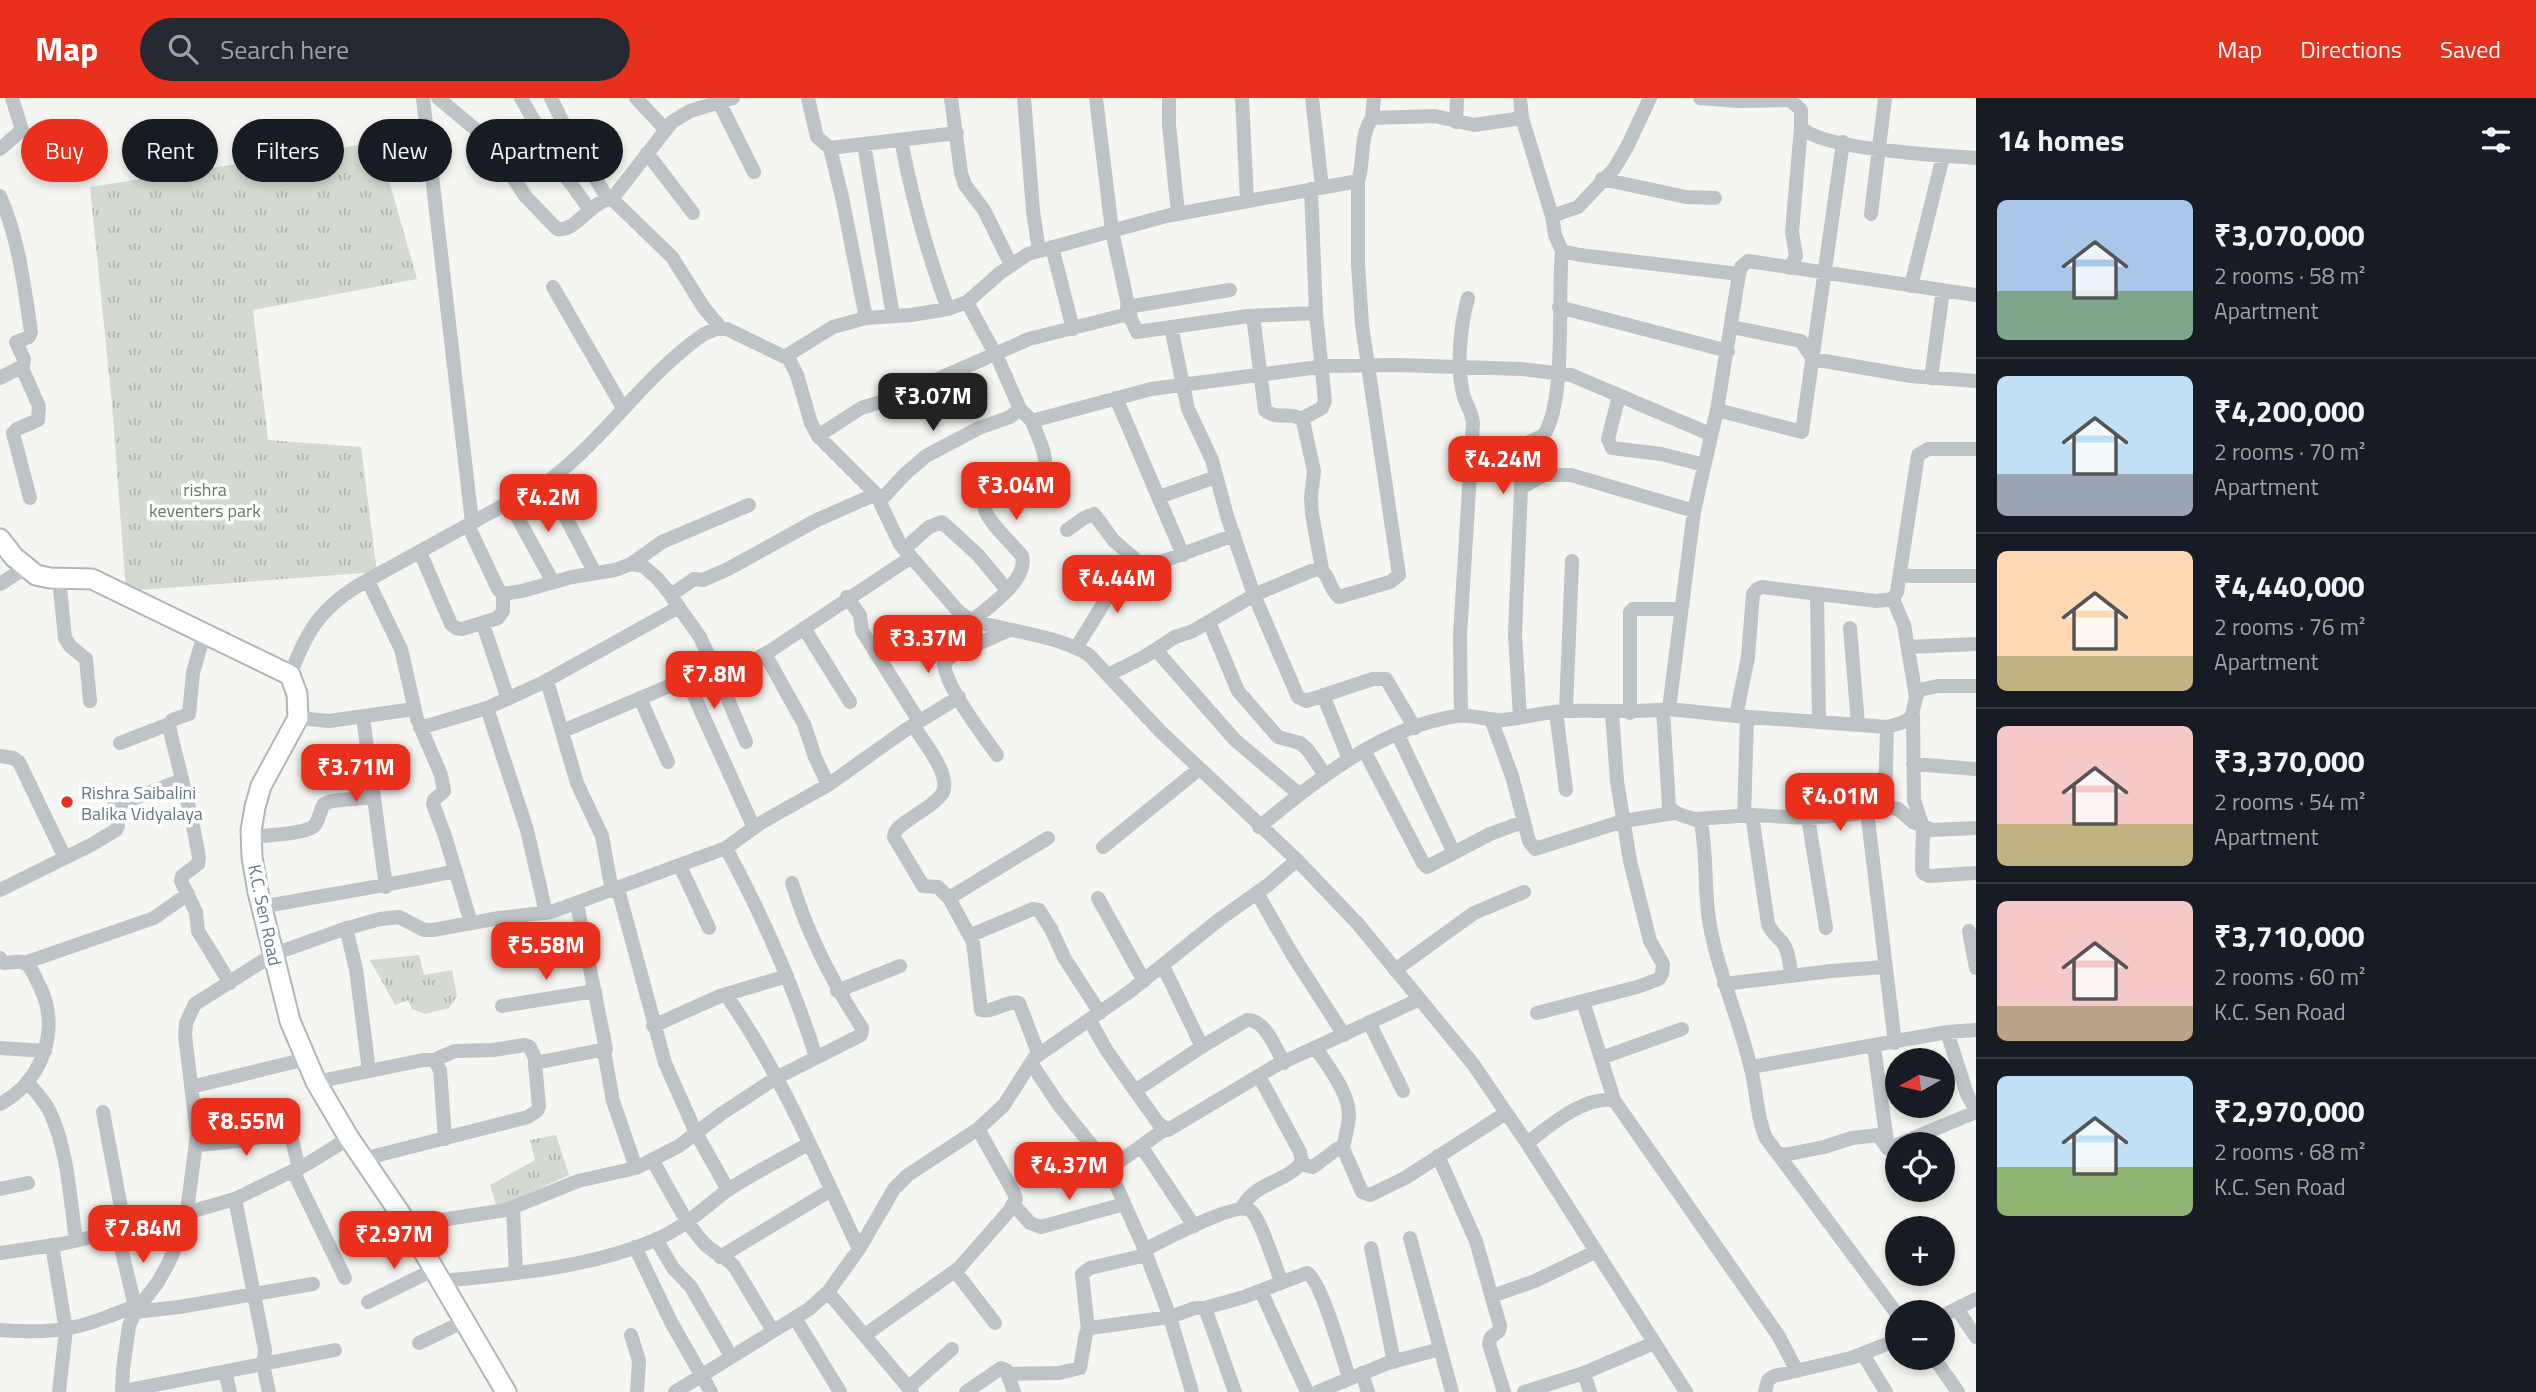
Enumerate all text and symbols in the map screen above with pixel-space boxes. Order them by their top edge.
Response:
search box [140,18,630,81]
text: Map [35,24,98,74]
icon: search [164,30,202,68]
text: Search here [220,30,349,69]
text: Map [2217,31,2262,67]
text: Directions [2300,31,2402,67]
text: Saved [2440,31,2501,67]
text: 14 homes [1997,117,2124,163]
chip: Buy [21,119,108,182]
chip: Rent [122,119,218,182]
chip: Filters [232,119,344,182]
chip: New [358,119,452,182]
chip: Apartment [466,119,623,182]
icon: filters [2477,121,2515,159]
text: ₹3,070,000 [2214,212,2365,258]
icon: home [2053,228,2137,312]
text: 2 rooms · 58 m² [2214,258,2365,293]
text: Apartment [2214,293,2319,328]
pin: ₹3.07M [876,374,990,433]
text: ₹3.07M [894,378,972,413]
text: ₹4,200,000 [2214,388,2365,434]
icon: home [2053,404,2137,488]
text: 2 rooms · 70 m² [2214,434,2365,469]
pin: ₹4.24M [1446,436,1560,496]
text: ₹4.24M [1464,441,1542,476]
pin: ₹3.04M [959,462,1073,522]
text: ₹3.04M [977,467,1055,502]
text: Apartment [2214,469,2319,504]
pin: ₹4.2M [499,474,597,534]
park label: rishra keventers park [149,476,261,524]
text: ₹4.2M [516,479,580,514]
pin: ₹4.44M [1060,556,1174,615]
text: ₹4.44M [1078,560,1156,595]
text: ₹4,440,000 [2214,563,2365,609]
icon: home [2053,579,2137,663]
text: 2 rooms · 76 m² [2214,609,2365,644]
pin: ₹3.37M [871,616,985,675]
text: ₹3.37M [889,620,967,655]
text: Apartment [2214,644,2319,679]
pin: ₹7.8M [665,652,763,711]
text: ₹7.8M [682,656,746,691]
text: ₹3,370,000 [2214,738,2365,784]
pin: ₹3.71M [299,744,413,804]
text: ₹3.71M [317,749,395,784]
icon: home [2053,754,2137,838]
pin: ₹4.01M [1783,774,1897,833]
text: ₹4.01M [1801,778,1879,813]
place label: Rishra Saibalini Balika Vidyalaya [81,779,203,827]
text: 2 rooms · 54 m² [2214,784,2365,819]
marker: Rishra Saibalini Balika Vidyalaya [59,794,75,810]
text: Apartment [2214,819,2319,854]
street label: K.C. Sen Road [241,862,289,968]
text: ₹3,710,000 [2214,913,2365,959]
pin: ₹5.58M [489,922,603,982]
text: ₹5.58M [507,927,585,962]
icon: home [2053,929,2137,1013]
text: 2 rooms · 60 m² [2214,959,2365,994]
text: K.C. Sen Road [2214,994,2346,1029]
north arrow [1885,1048,1955,1118]
map controls [1885,1048,1955,1370]
text: ₹2,970,000 [2214,1088,2365,1134]
pin: ₹8.55M [189,1098,303,1158]
text: ₹8.55M [207,1103,285,1138]
icon: home [2053,1104,2137,1188]
button: locate [1885,1132,1955,1202]
text: 2 rooms · 68 m² [2214,1134,2365,1169]
pin: ₹4.37M [1012,1142,1126,1202]
text: ₹4.37M [1030,1147,1108,1182]
text: K.C. Sen Road [2214,1169,2346,1204]
pin: ₹7.84M [86,1206,200,1265]
text: ₹7.84M [104,1210,182,1245]
pin: ₹2.97M [337,1212,451,1271]
text: ₹2.97M [355,1216,433,1251]
button: + [1885,1216,1955,1286]
button: − [1885,1300,1955,1370]

